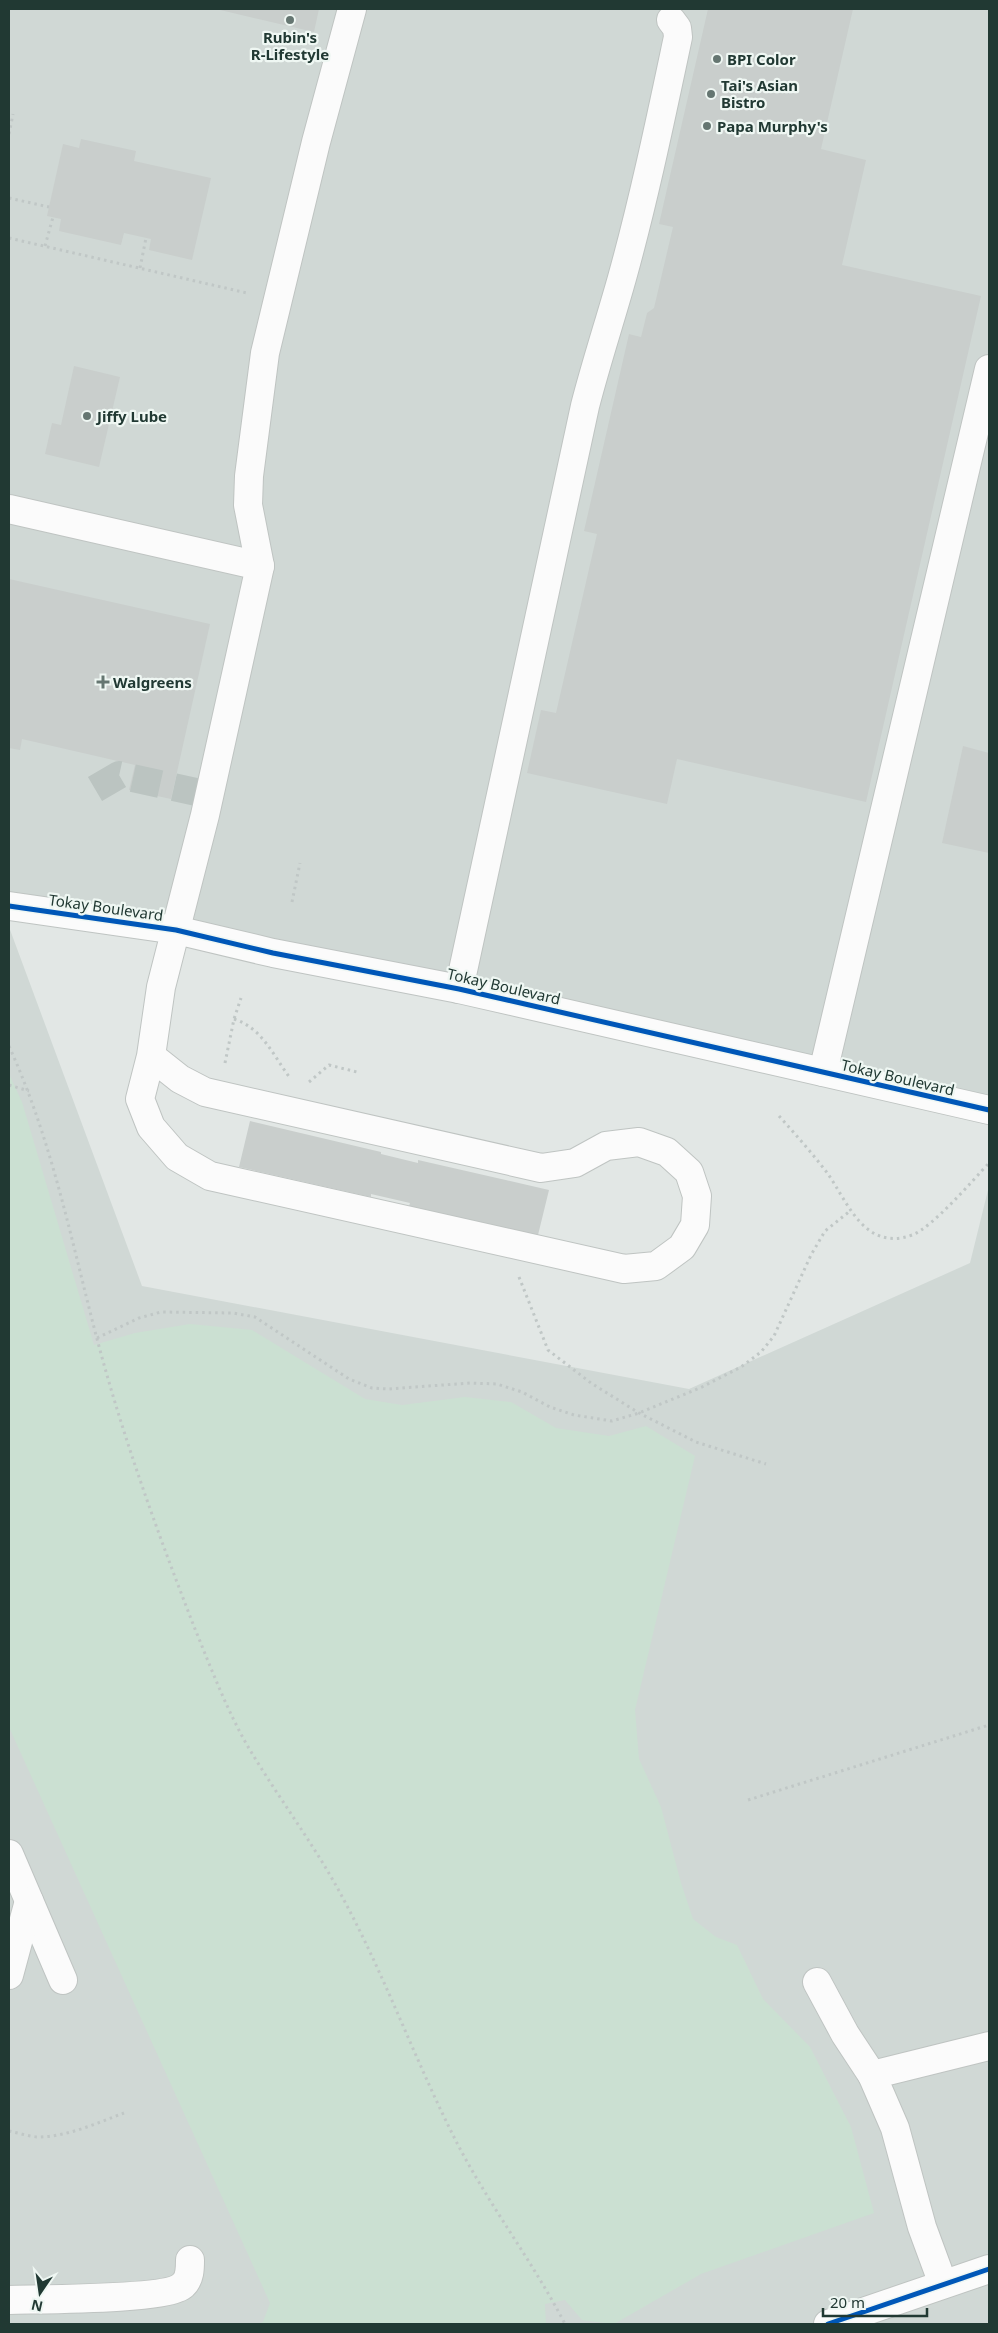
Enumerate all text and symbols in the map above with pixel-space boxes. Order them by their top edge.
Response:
marker: Rubin's R-Lifestyle [284,14,296,26]
place label: Rubin's R-Lifestyle [251,27,329,64]
place label: BPI Color [727,49,796,69]
marker: BPI Color [711,53,723,65]
place label: Tai's Asian Bistro [721,75,798,112]
marker: Tai's Asian Bistro [705,88,717,100]
place label: Papa Murphy's [717,116,828,136]
marker: Papa Murphy's [701,120,713,132]
place label: Jiffy Lube [95,406,167,426]
marker: Jiffy Lube [81,410,93,422]
place label: Walgreens [113,672,192,692]
marker: Walgreens [97,676,109,688]
street label: Tokay Boulevard [47,889,165,925]
street label: Tokay Boulevard [445,963,563,1009]
street label: Tokay Boulevard [839,1054,957,1100]
north arrow [15,2268,65,2318]
scale bar [823,2286,927,2318]
text: 20 m [830,2292,865,2312]
text: N [29,2296,45,2317]

